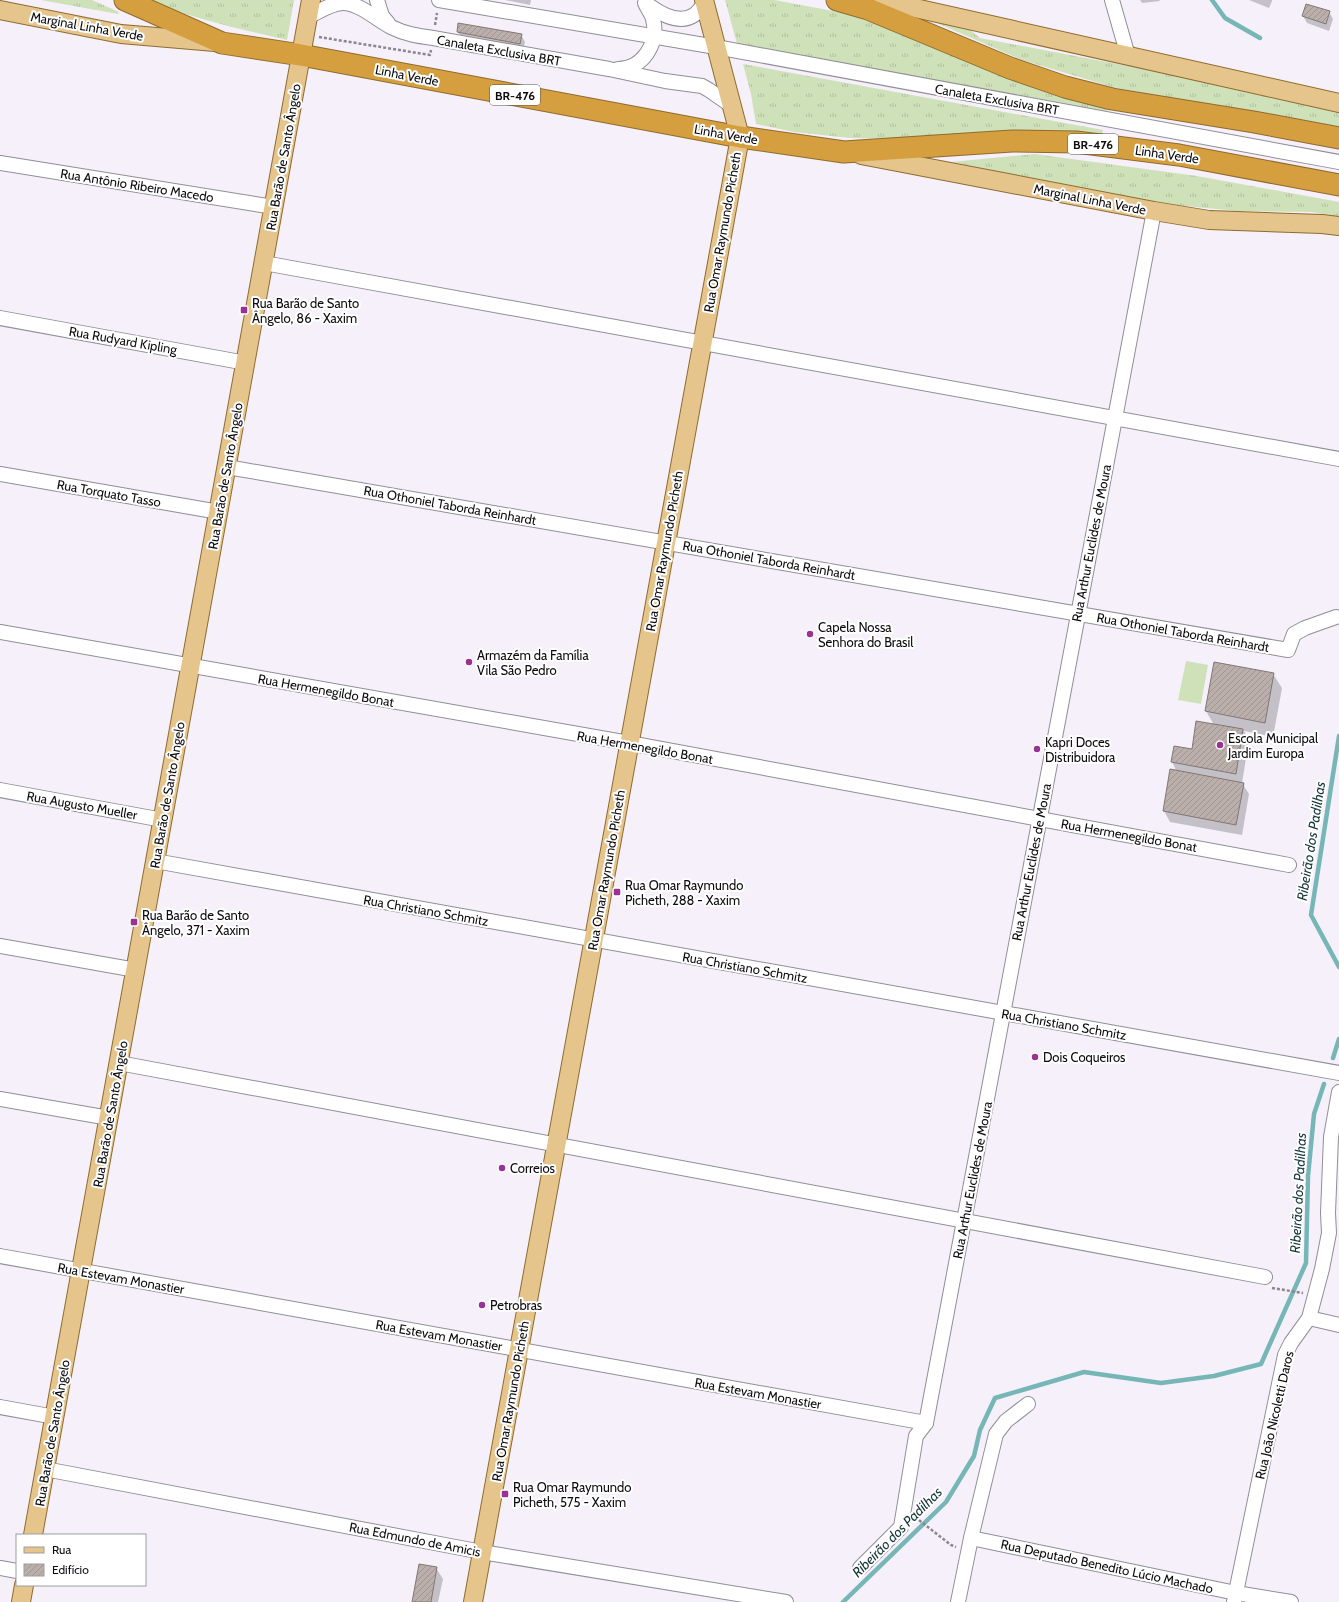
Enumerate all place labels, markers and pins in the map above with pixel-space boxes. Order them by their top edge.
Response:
place label: Rua Barão de Santo Ângelo, 86 - Xaxim [252,295,359,326]
marker: Rua Barão de Santo Ângelo, 86 - Xaxim [239,305,249,315]
place label: Capela Nossa Senhora do Brasil [818,619,913,650]
marker: Capela Nossa Senhora do Brasil [805,629,815,639]
place label: Armazém da Família Vila São Pedro [477,647,589,678]
marker: Armazém da Família Vila São Pedro [464,657,474,667]
place label: Escola Municipal Jardim Europa [1227,730,1318,761]
place label: Kapri Doces Distribuidora [1045,734,1116,765]
marker: Escola Municipal Jardim Europa [1215,740,1225,750]
marker: Kapri Doces Distribuidora [1032,744,1042,754]
place label: Rua Omar Raymundo Picheth, 288 - Xaxim [625,877,743,908]
marker: Rua Omar Raymundo Picheth, 288 - Xaxim [612,887,622,897]
place label: Rua Barão de Santo Ângelo, 371 - Xaxim [142,907,250,938]
marker: Rua Barão de Santo Ângelo, 371 - Xaxim [129,917,139,927]
place label: Dois Coqueiros [1043,1049,1126,1065]
marker: Dois Coqueiros [1030,1052,1040,1062]
place label: Correios [510,1160,556,1176]
marker: Correios [497,1163,507,1173]
place label: Petrobras [490,1297,543,1313]
marker: Petrobras [477,1300,487,1310]
place label: Rua Omar Raymundo Picheth, 575 - Xaxim [513,1479,631,1510]
marker: Rua Omar Raymundo Picheth, 575 - Xaxim [500,1489,510,1499]

